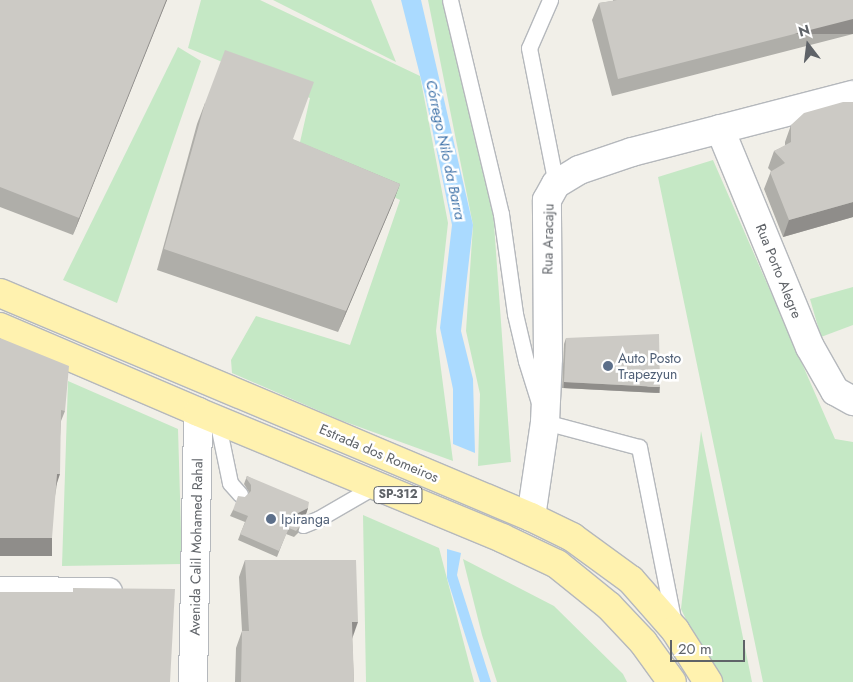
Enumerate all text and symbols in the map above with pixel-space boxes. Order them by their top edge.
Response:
text: N [796,19,812,42]
north arrow [783,20,833,70]
water label: Córrego Nilo da Barra [421,78,469,222]
street label: Rua Aracaju [539,203,557,275]
street label: Rua Porto Alegre [752,221,806,321]
place label: Auto Posto Trapezyun [618,350,681,382]
marker: Auto Posto Trapezyun [602,360,614,372]
street label: Estrada dos Romeiros [317,420,441,486]
street label: Avenida Calil Mohamed Rahal [186,458,206,636]
road number: SP-312 [373,486,423,504]
place label: Ipiranga [281,511,330,527]
marker: Ipiranga [265,513,277,525]
scale bar [673,630,748,662]
text: 20 m [678,638,712,660]

